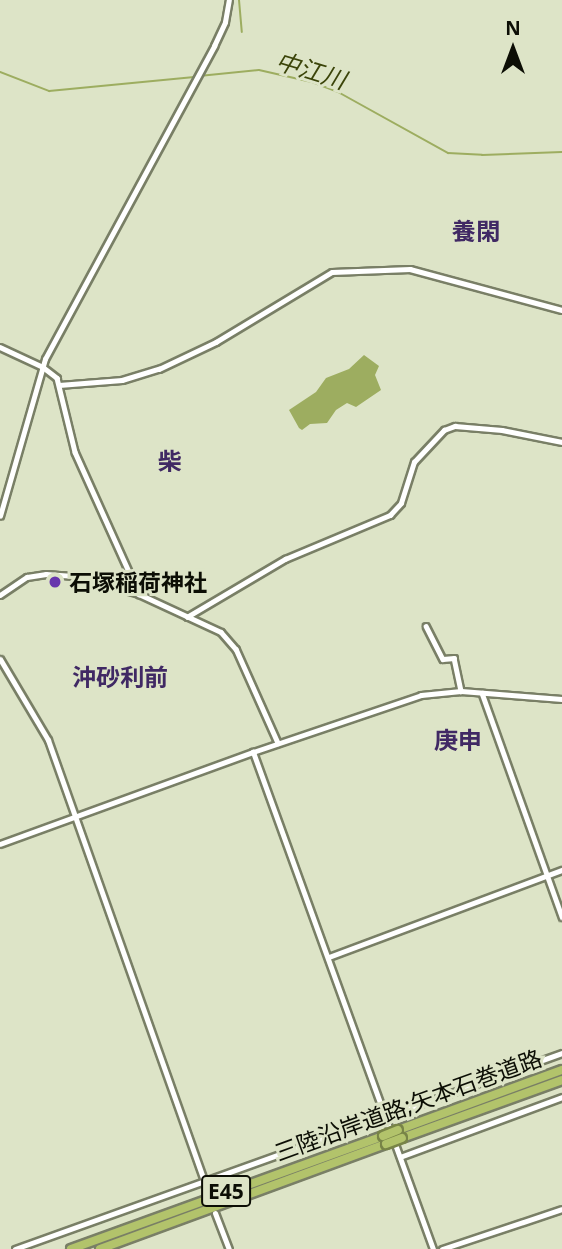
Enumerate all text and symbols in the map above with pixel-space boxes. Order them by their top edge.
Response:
north arrow [478,14,548,84]
text: N [505,15,521,41]
water label: 中江川 [272,46,350,94]
district label: 養閑 [452,217,500,245]
district label: 柴 [158,447,182,475]
place label: 石塚稲荷神社 [69,568,207,596]
marker: 石塚稲荷神社 [47,574,63,590]
district label: 沖砂利前 [72,663,168,691]
district label: 庚申 [434,726,482,754]
street label: 三陸沿岸道路;矢本石巻道路 [271,1044,545,1166]
road number: E45 [200,1174,252,1208]

